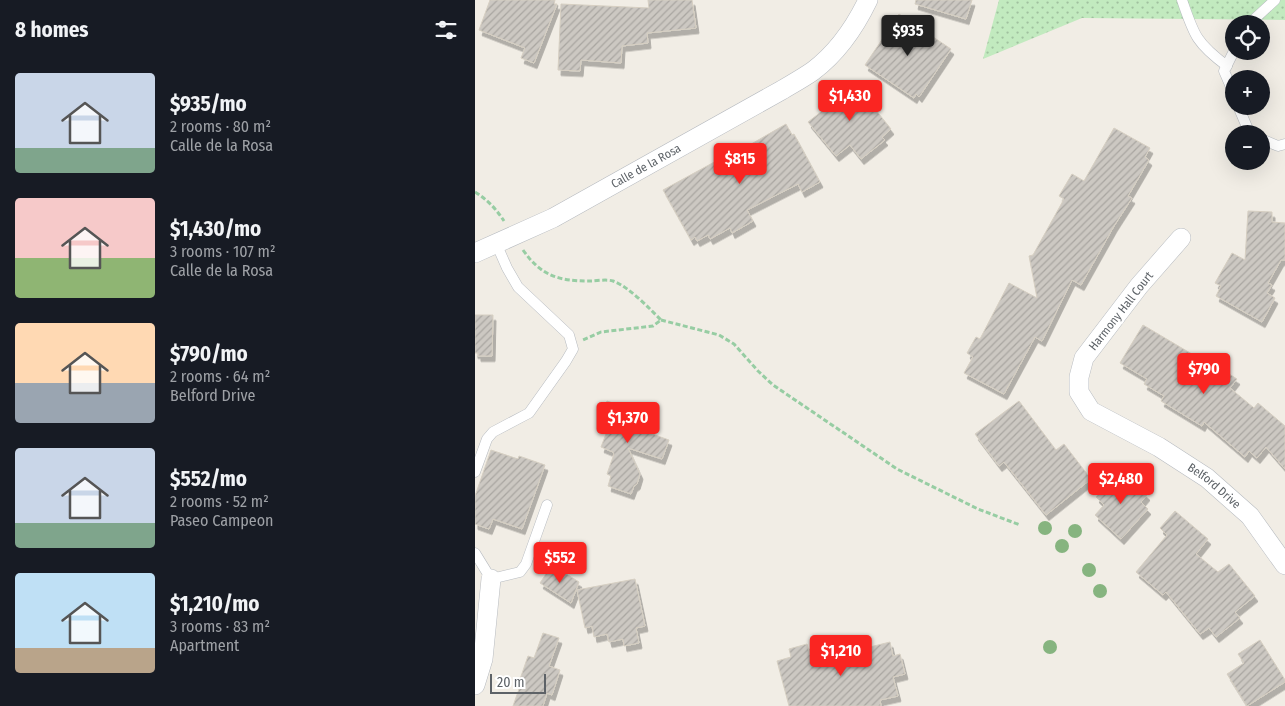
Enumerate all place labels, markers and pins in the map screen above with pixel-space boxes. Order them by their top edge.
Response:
pin: $935 [878,15,938,57]
pin: $1,430 [809,80,891,122]
pin: $815 [710,142,770,185]
pin: $790 [1174,352,1234,395]
pin: $1,370 [587,402,669,444]
pin: $2,480 [1080,462,1162,505]
pin: $552 [530,542,590,584]
pin: $1,210 [800,634,882,677]

